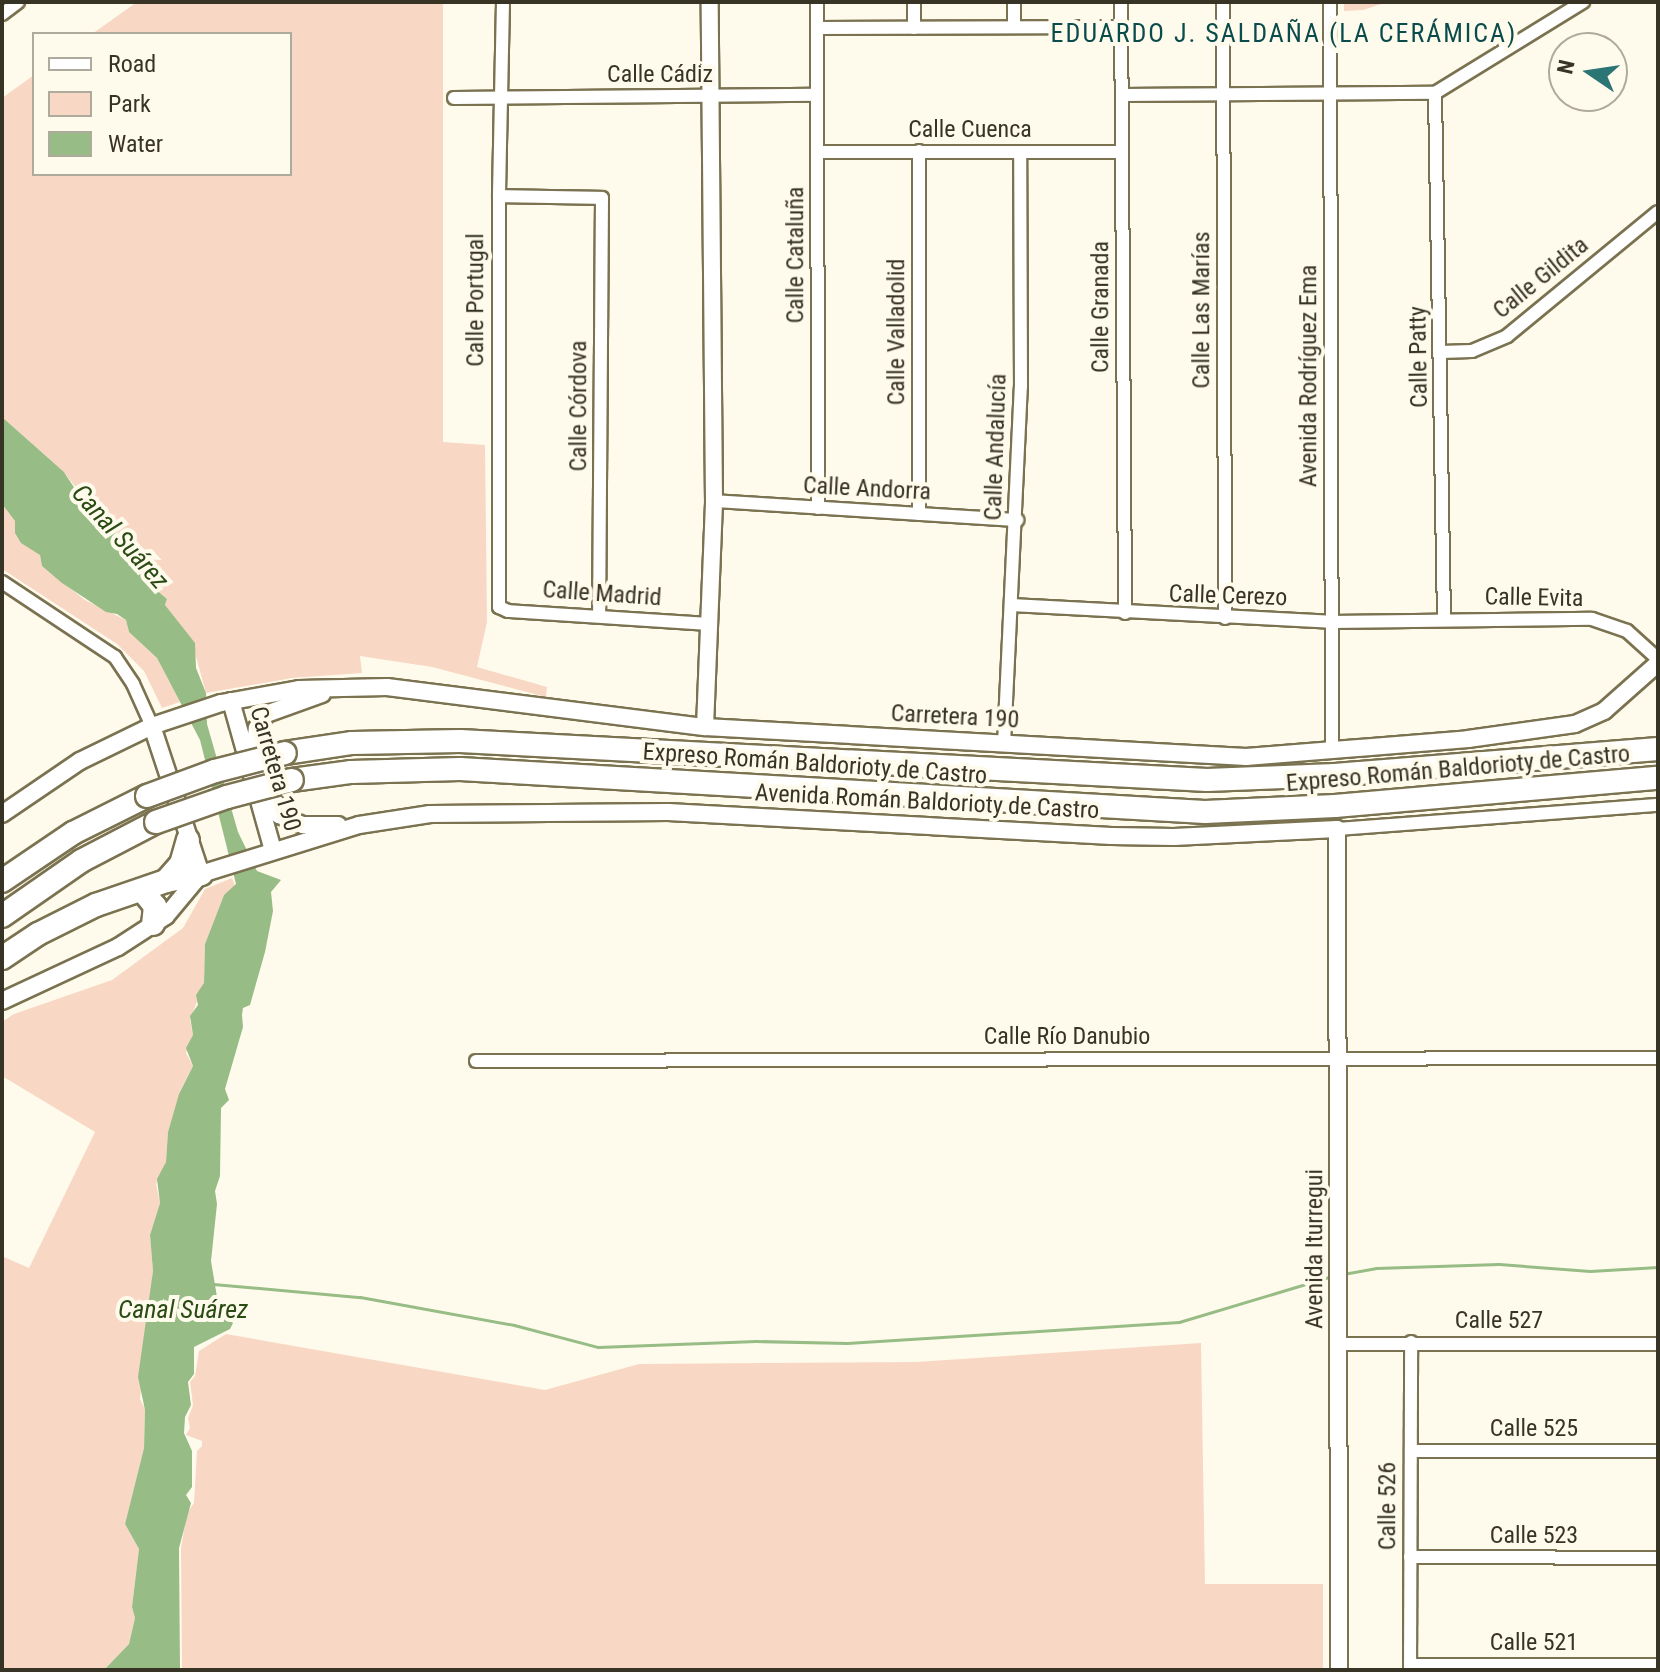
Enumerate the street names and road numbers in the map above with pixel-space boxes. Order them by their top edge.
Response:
street label: Calle Cádiz [607,61,713,89]
street label: Calle Cuenca [908,116,1032,144]
street label: Calle Cataluña [782,187,810,323]
street label: Calle Las Marías [1188,231,1216,389]
street label: Calle Gildita [1488,231,1594,325]
street label: Calle Portugal [462,233,490,367]
street label: Calle Granada [1087,241,1115,373]
street label: Calle Valladolid [883,259,911,405]
street label: Avenida Rodríguez Ema [1295,265,1323,487]
street label: Calle Patty [1404,306,1434,408]
street label: Calle Córdova [565,341,593,471]
street label: Calle Andalucía [979,373,1013,521]
street label: Calle Andorra [802,471,932,507]
street label: Calle Madrid [542,575,662,613]
street label: Calle Cerezo [1168,580,1288,612]
street label: Calle Evita [1484,583,1584,613]
street label: Carretera 190 [890,699,1020,735]
street label: Carretera 190 [243,703,307,835]
street label: Expreso Román Baldorioty de Castro [642,738,988,790]
street label: Expreso Román Baldorioty de Castro [1285,740,1631,798]
street label: Avenida Román Baldorioty de Castro [754,779,1100,825]
street label: Calle Río Danubio [984,1023,1150,1051]
street label: Avenida Iturregui [1301,1169,1329,1329]
street label: Calle 527 [1455,1307,1543,1335]
street label: Calle 525 [1490,1415,1578,1443]
street label: Calle 526 [1374,1462,1402,1550]
street label: Calle 523 [1490,1522,1578,1550]
street label: Calle 521 [1490,1629,1578,1657]

